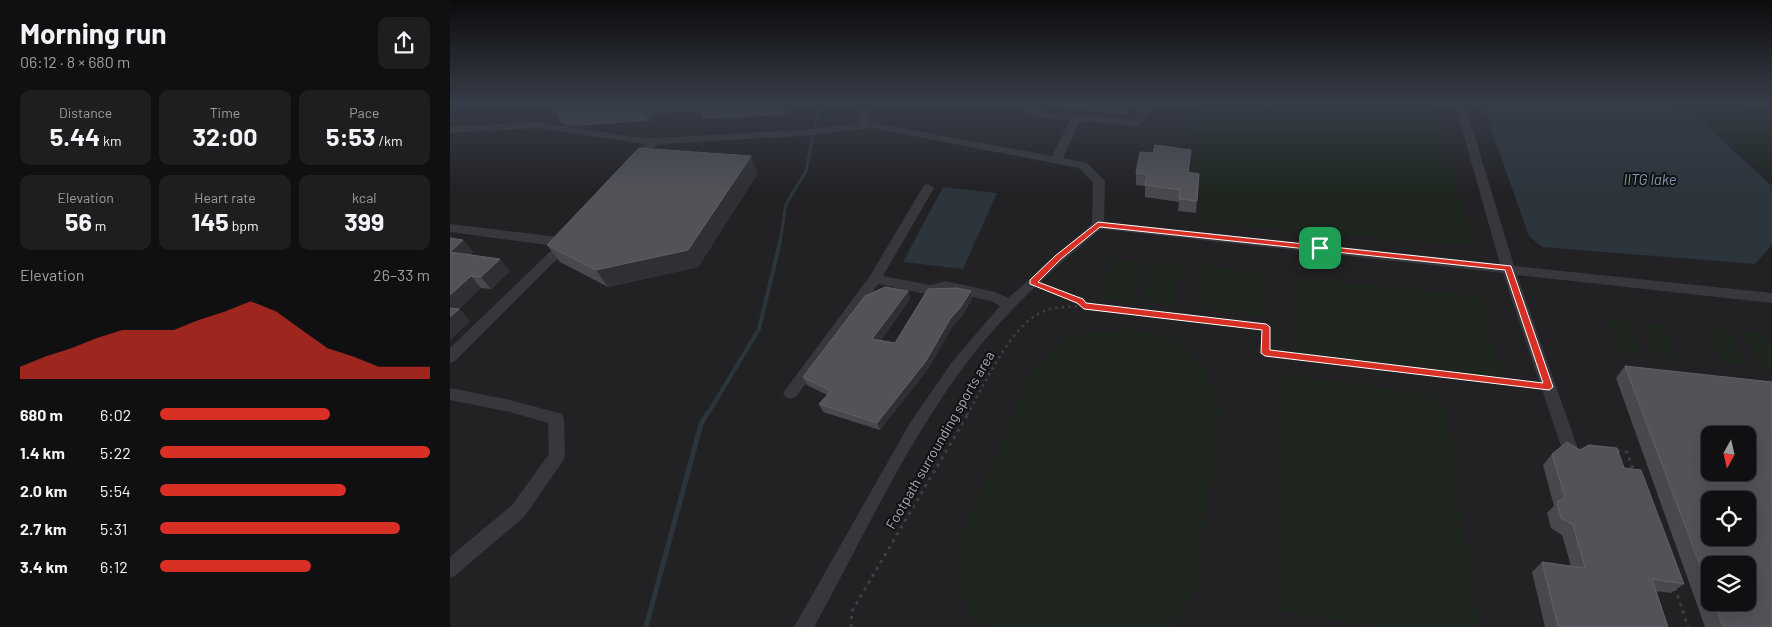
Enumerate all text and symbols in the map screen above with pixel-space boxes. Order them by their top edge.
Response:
text: Morning run [20,16,167,50]
button: share [378,17,430,69]
text: 06:12 · 8 × 680 m [20,52,130,71]
text: Distance [59,104,112,121]
text: Time [210,104,240,121]
text: Pace [349,104,379,121]
text: 5.44 [50,121,100,151]
text: 32:00 [192,121,258,151]
text: 5:53 [326,121,376,151]
text: km [100,132,122,149]
text: /km [376,132,403,149]
water label: IITG lake [1624,170,1677,188]
text: Elevation [57,189,114,206]
text: Heart rate [194,189,256,206]
text: kcal [352,189,377,206]
text: 56 [65,206,92,236]
text: 145 [191,206,229,236]
text: 399 [344,206,384,236]
text: m [92,217,106,234]
text: bpm [229,217,259,234]
pin [1299,227,1341,269]
icon: arrive [1306,234,1334,262]
text: Elevation [20,265,84,284]
text: 26–33 m [373,265,430,284]
street label: Footpath surrounding sports area [882,348,998,532]
text: 680 m [20,405,63,424]
text: 6:02 [100,405,131,424]
north arrow [1701,426,1756,481]
map controls [1701,426,1756,611]
text: 1.4 km [20,443,65,462]
text: 5:22 [100,443,131,462]
text: 2.0 km [20,481,67,500]
text: 5:54 [100,481,131,500]
button: locate [1701,491,1756,546]
text: 2.7 km [20,519,66,538]
text: 5:31 [100,519,127,538]
button: layers [1701,556,1756,611]
text: 3.4 km [20,557,68,576]
text: 6:12 [100,557,128,576]

